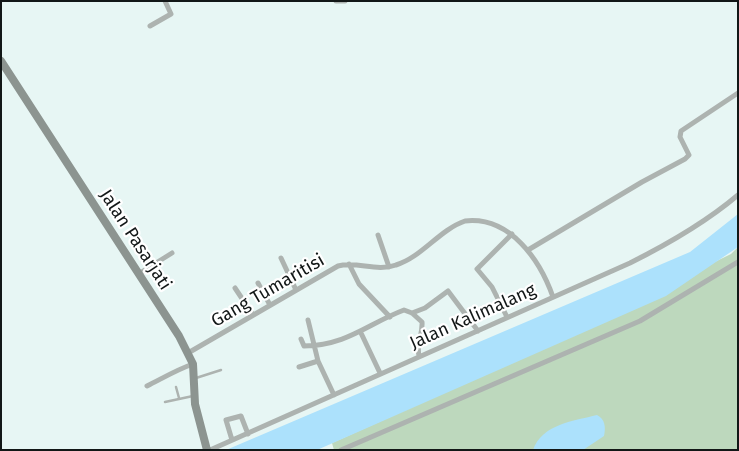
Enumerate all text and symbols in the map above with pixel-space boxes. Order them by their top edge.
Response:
street label: Jalan Pasarjati [94,186,176,294]
street label: Gang Tumaritisi [208,250,328,332]
street label: Jalan Kalimalang [407,280,539,354]

